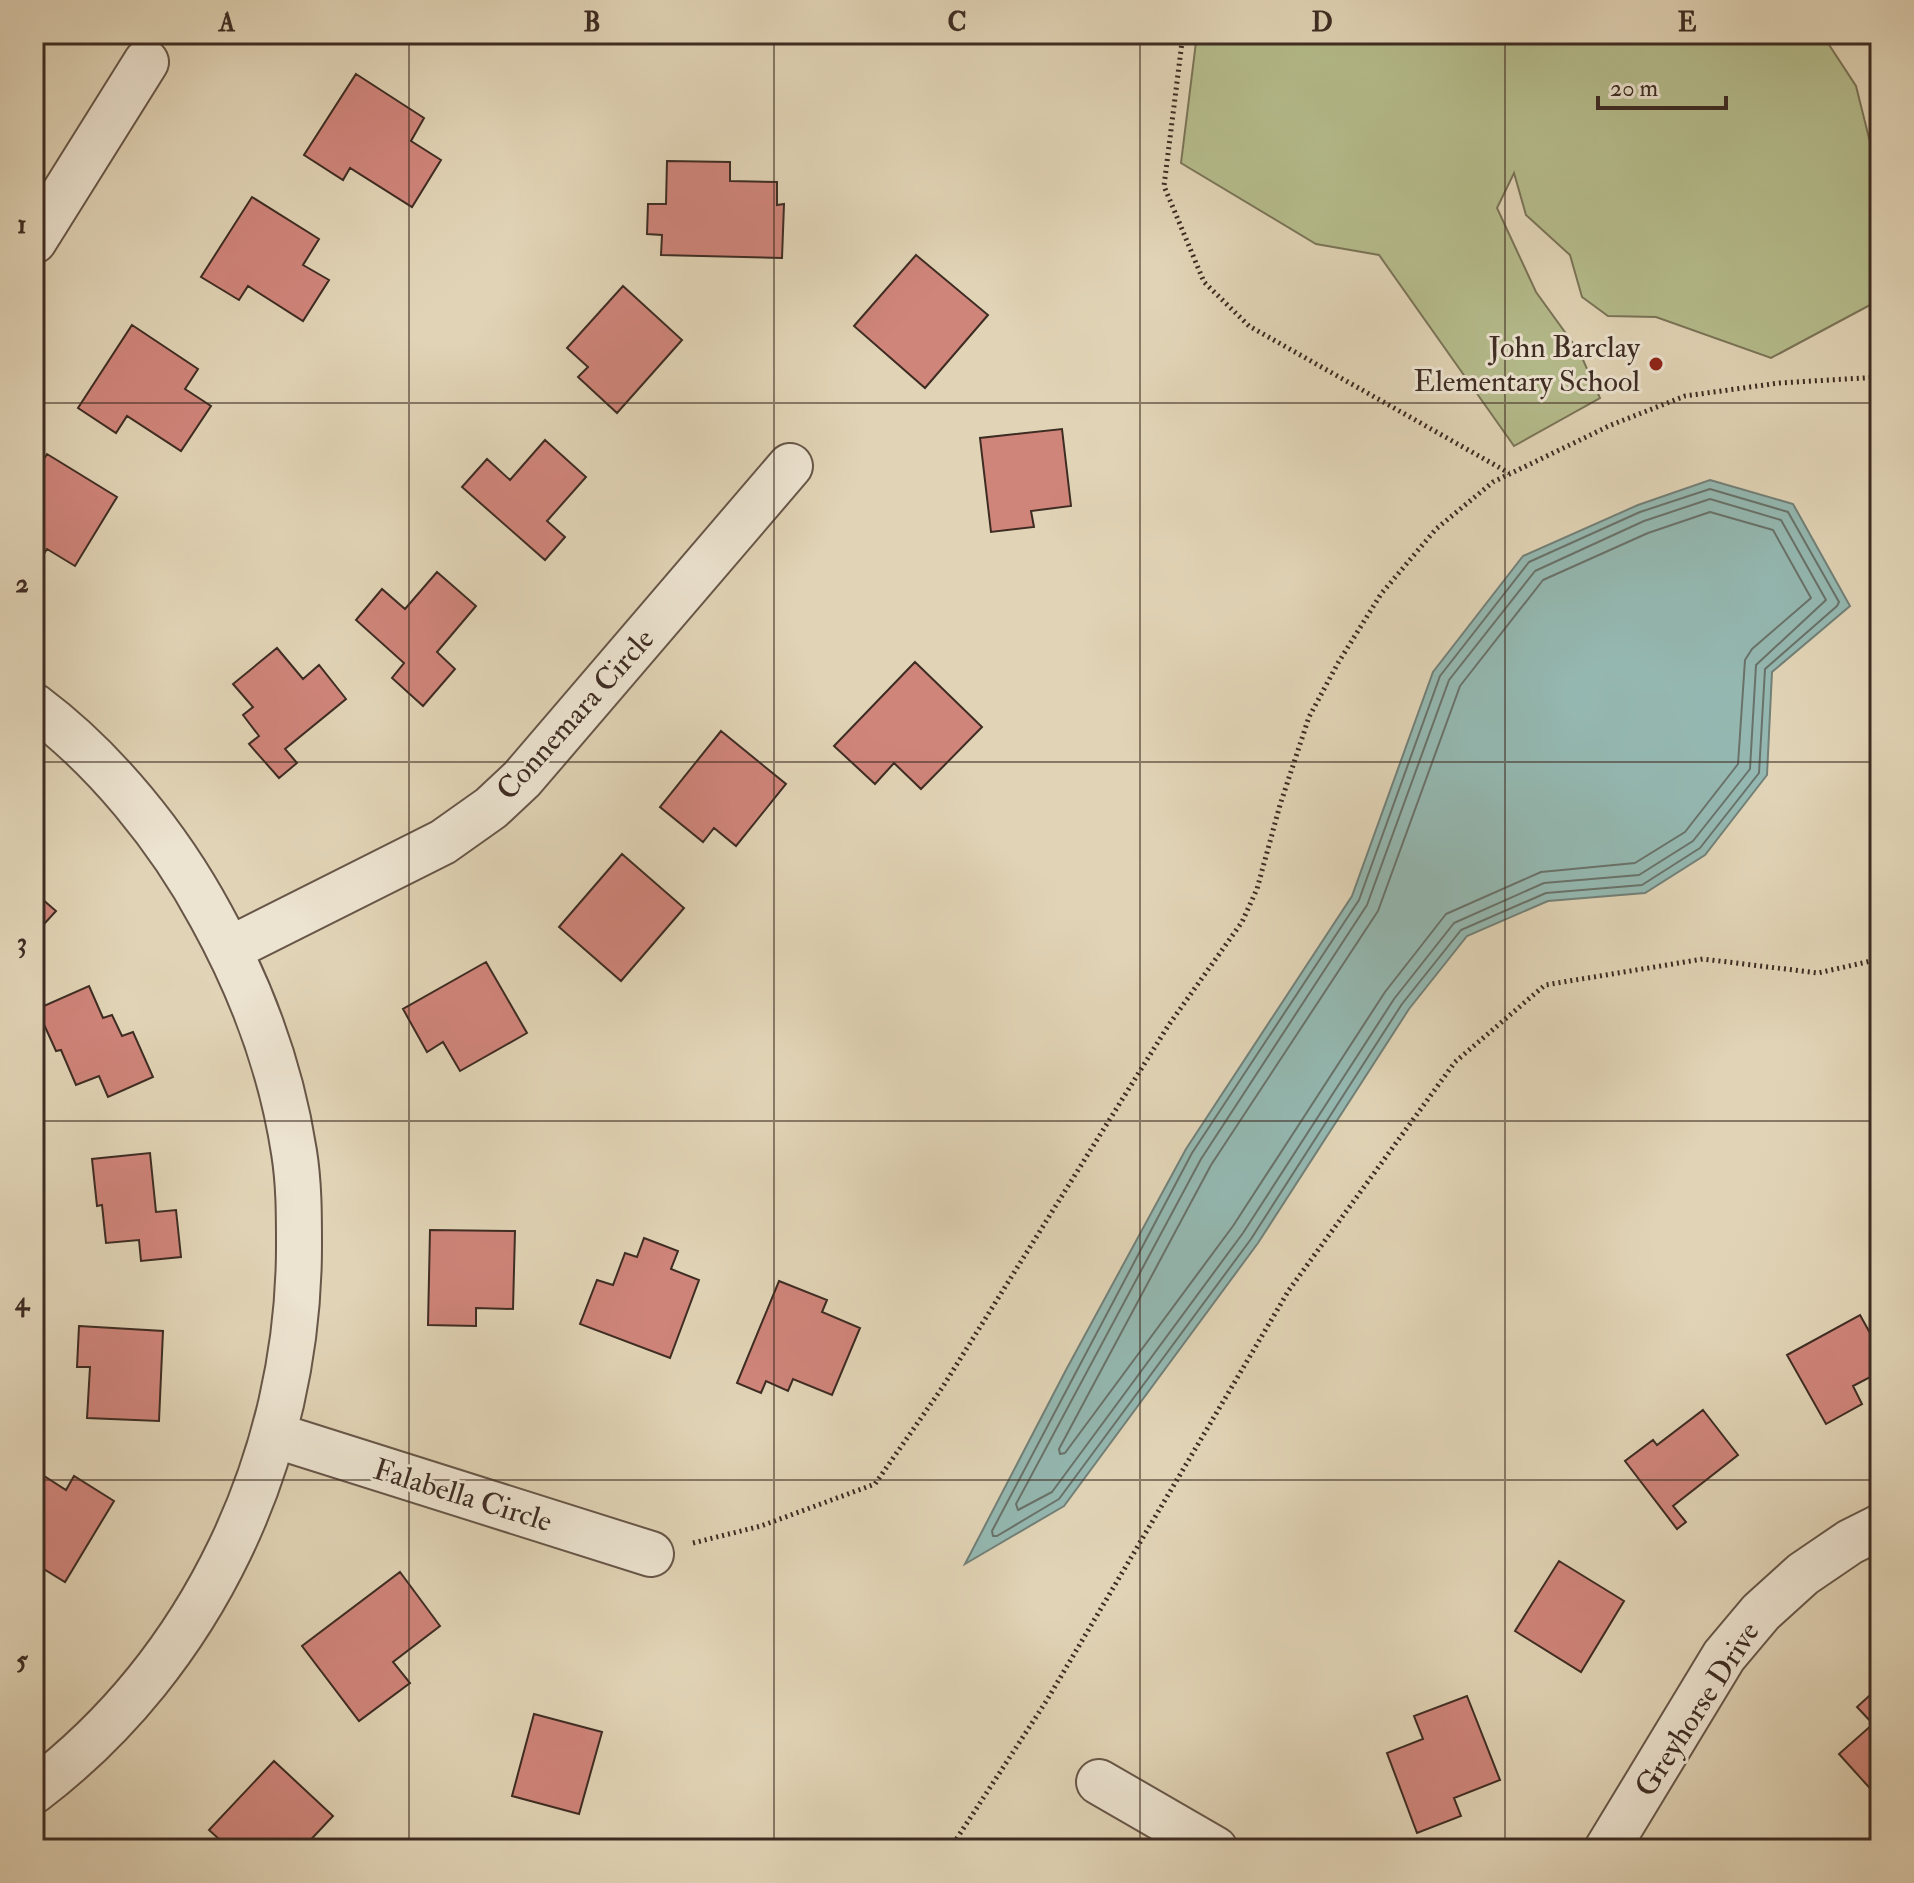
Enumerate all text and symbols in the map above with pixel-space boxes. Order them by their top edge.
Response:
text: A [218,7,236,39]
text: B [583,7,601,39]
text: C [947,7,967,39]
text: D [1311,7,1333,39]
text: E [1678,7,1697,39]
scale bar [1598,60,1726,110]
text: 20 m [1610,73,1659,104]
text: 1 [17,209,27,241]
place label: John Barclay Elementary School [1414,329,1641,400]
marker: John Barclay Elementary School [1647,355,1665,373]
text: 2 [15,568,29,600]
street label: Connemara Circle [489,621,662,808]
text: 3 [17,927,27,959]
text: 4 [14,1286,31,1318]
street label: Falabella Circle [369,1451,557,1540]
street label: Greyhorse Drive [1627,1615,1768,1804]
text: 5 [16,1645,28,1677]

